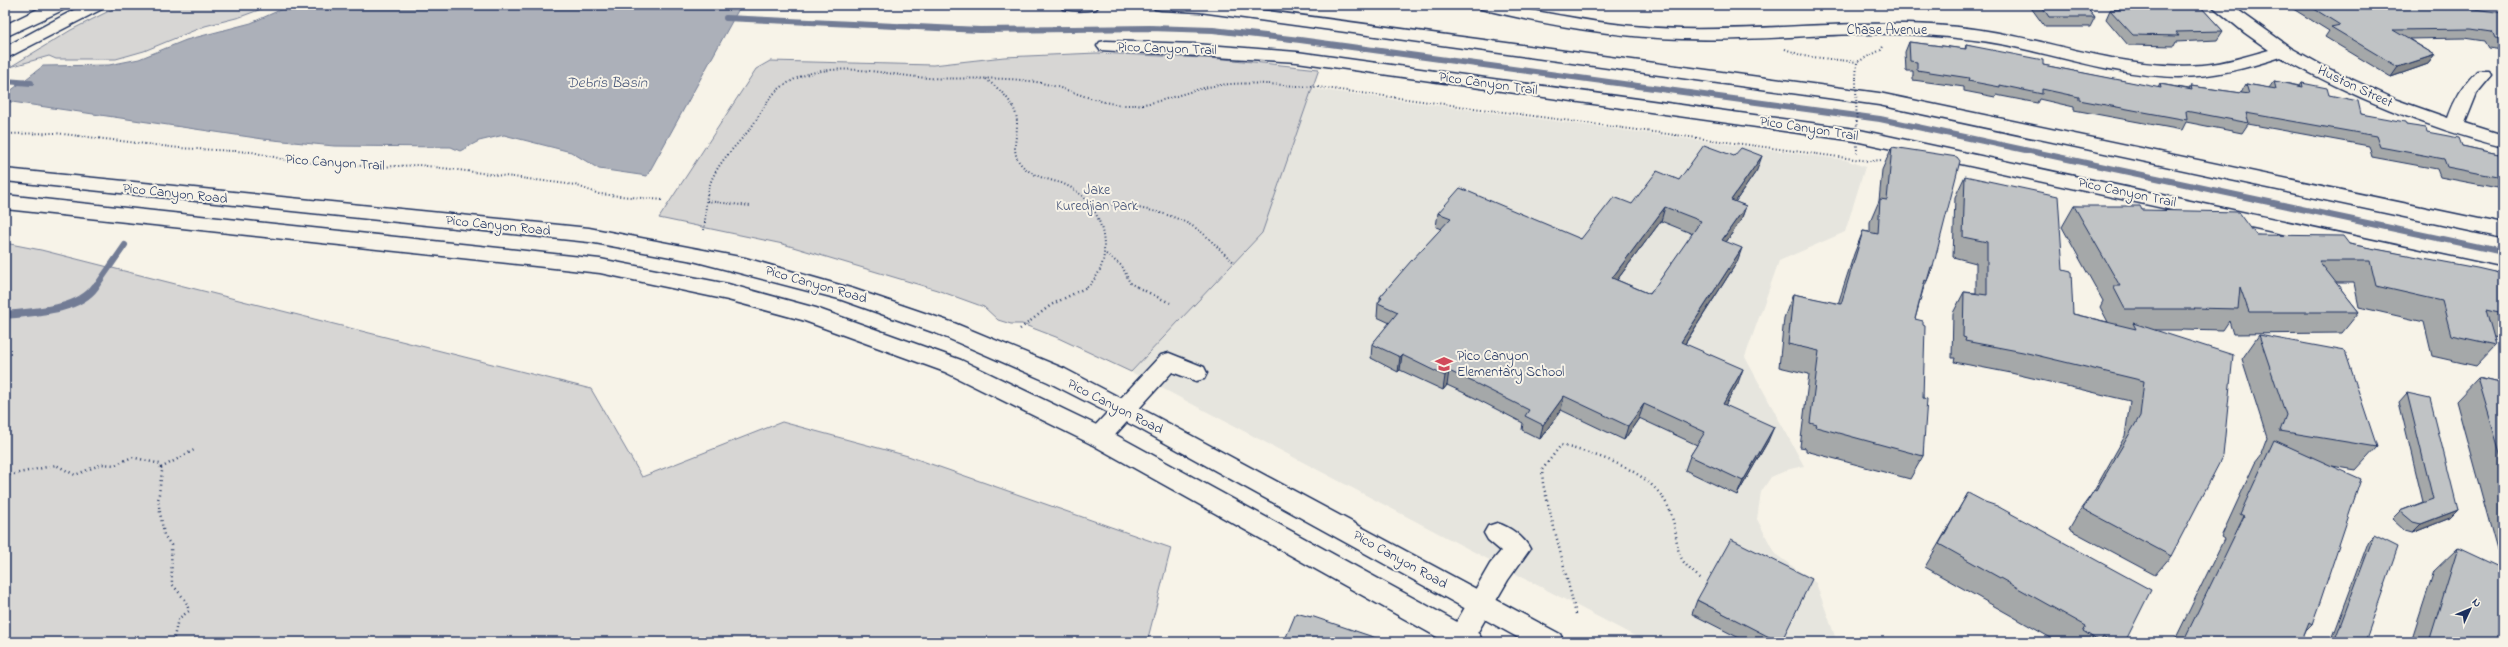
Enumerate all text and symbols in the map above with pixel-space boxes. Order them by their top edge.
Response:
street label: Chase Avenue [1847,20,1928,41]
street label: Pico Canyon Trail [1117,37,1217,62]
street label: Huston Street [2314,60,2396,114]
street label: Pico Canyon Trail [1437,67,1539,102]
water label: Debris Basin [567,72,648,94]
street label: Pico Canyon Trail [1758,111,1860,148]
street label: Pico Canyon Trail [285,149,385,178]
street label: Pico Canyon Trail [2076,172,2178,215]
street label: Pico Canyon Road [121,178,229,211]
park label: Jake Kuredjian Park [1056,180,1139,217]
street label: Pico Canyon Road [444,210,552,243]
street label: Pico Canyon Road [762,260,870,311]
place label: Pico Canyon Elementary School [1457,346,1564,384]
school or university icon: Pico Canyon Elementary School [1434,354,1454,374]
street label: Pico Canyon Road [1063,374,1167,441]
street label: Pico Canyon Road [1348,525,1451,596]
north arrow [2450,589,2490,629]
text: N [2468,595,2485,611]

